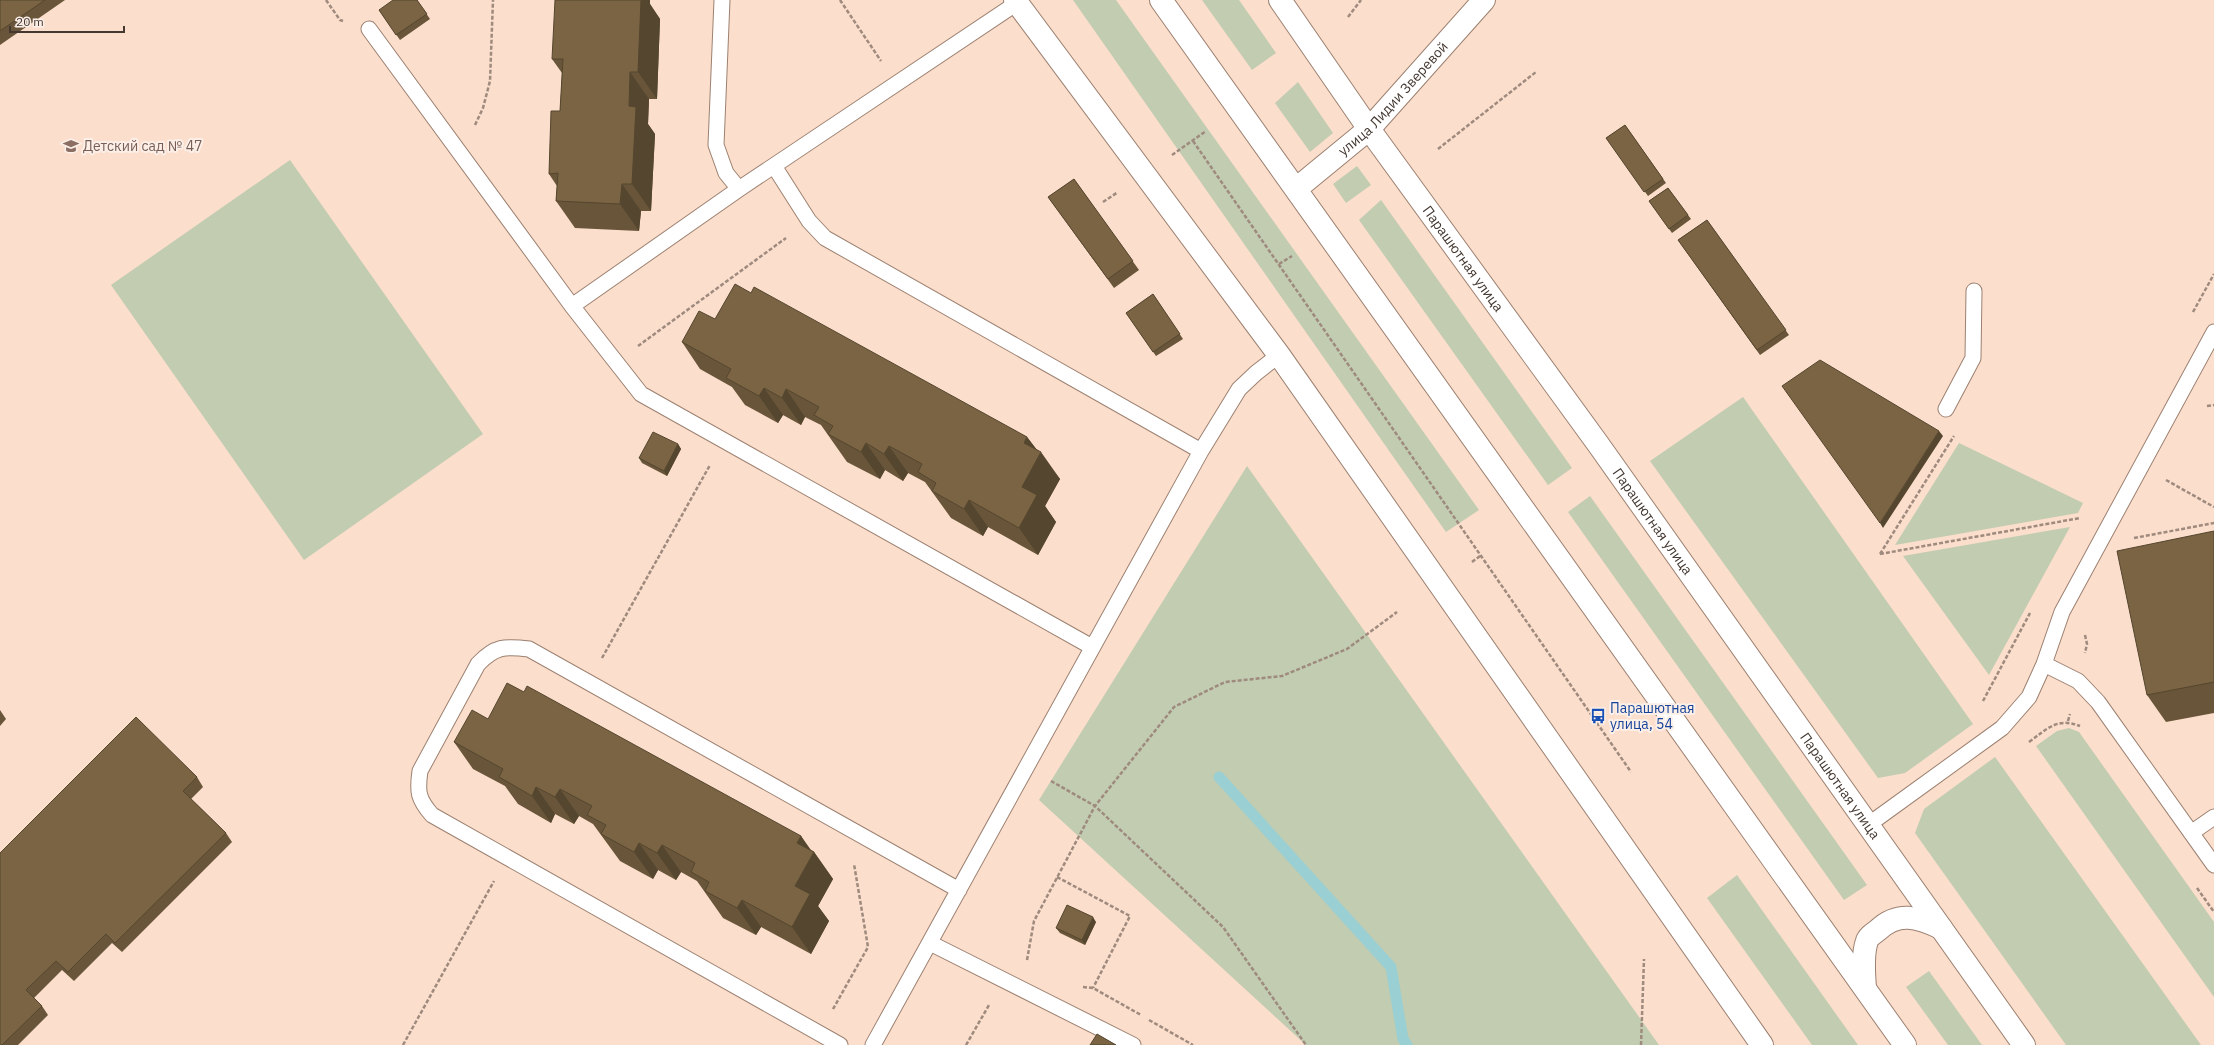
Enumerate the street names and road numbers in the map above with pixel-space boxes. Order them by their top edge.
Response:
street label: улица Лидии Зверевой [1334,38,1452,160]
street label: Парашютная улица [1419,202,1508,316]
street label: Парашютная улица [1609,464,1697,579]
street label: Парашютная улица [1796,729,1884,843]

